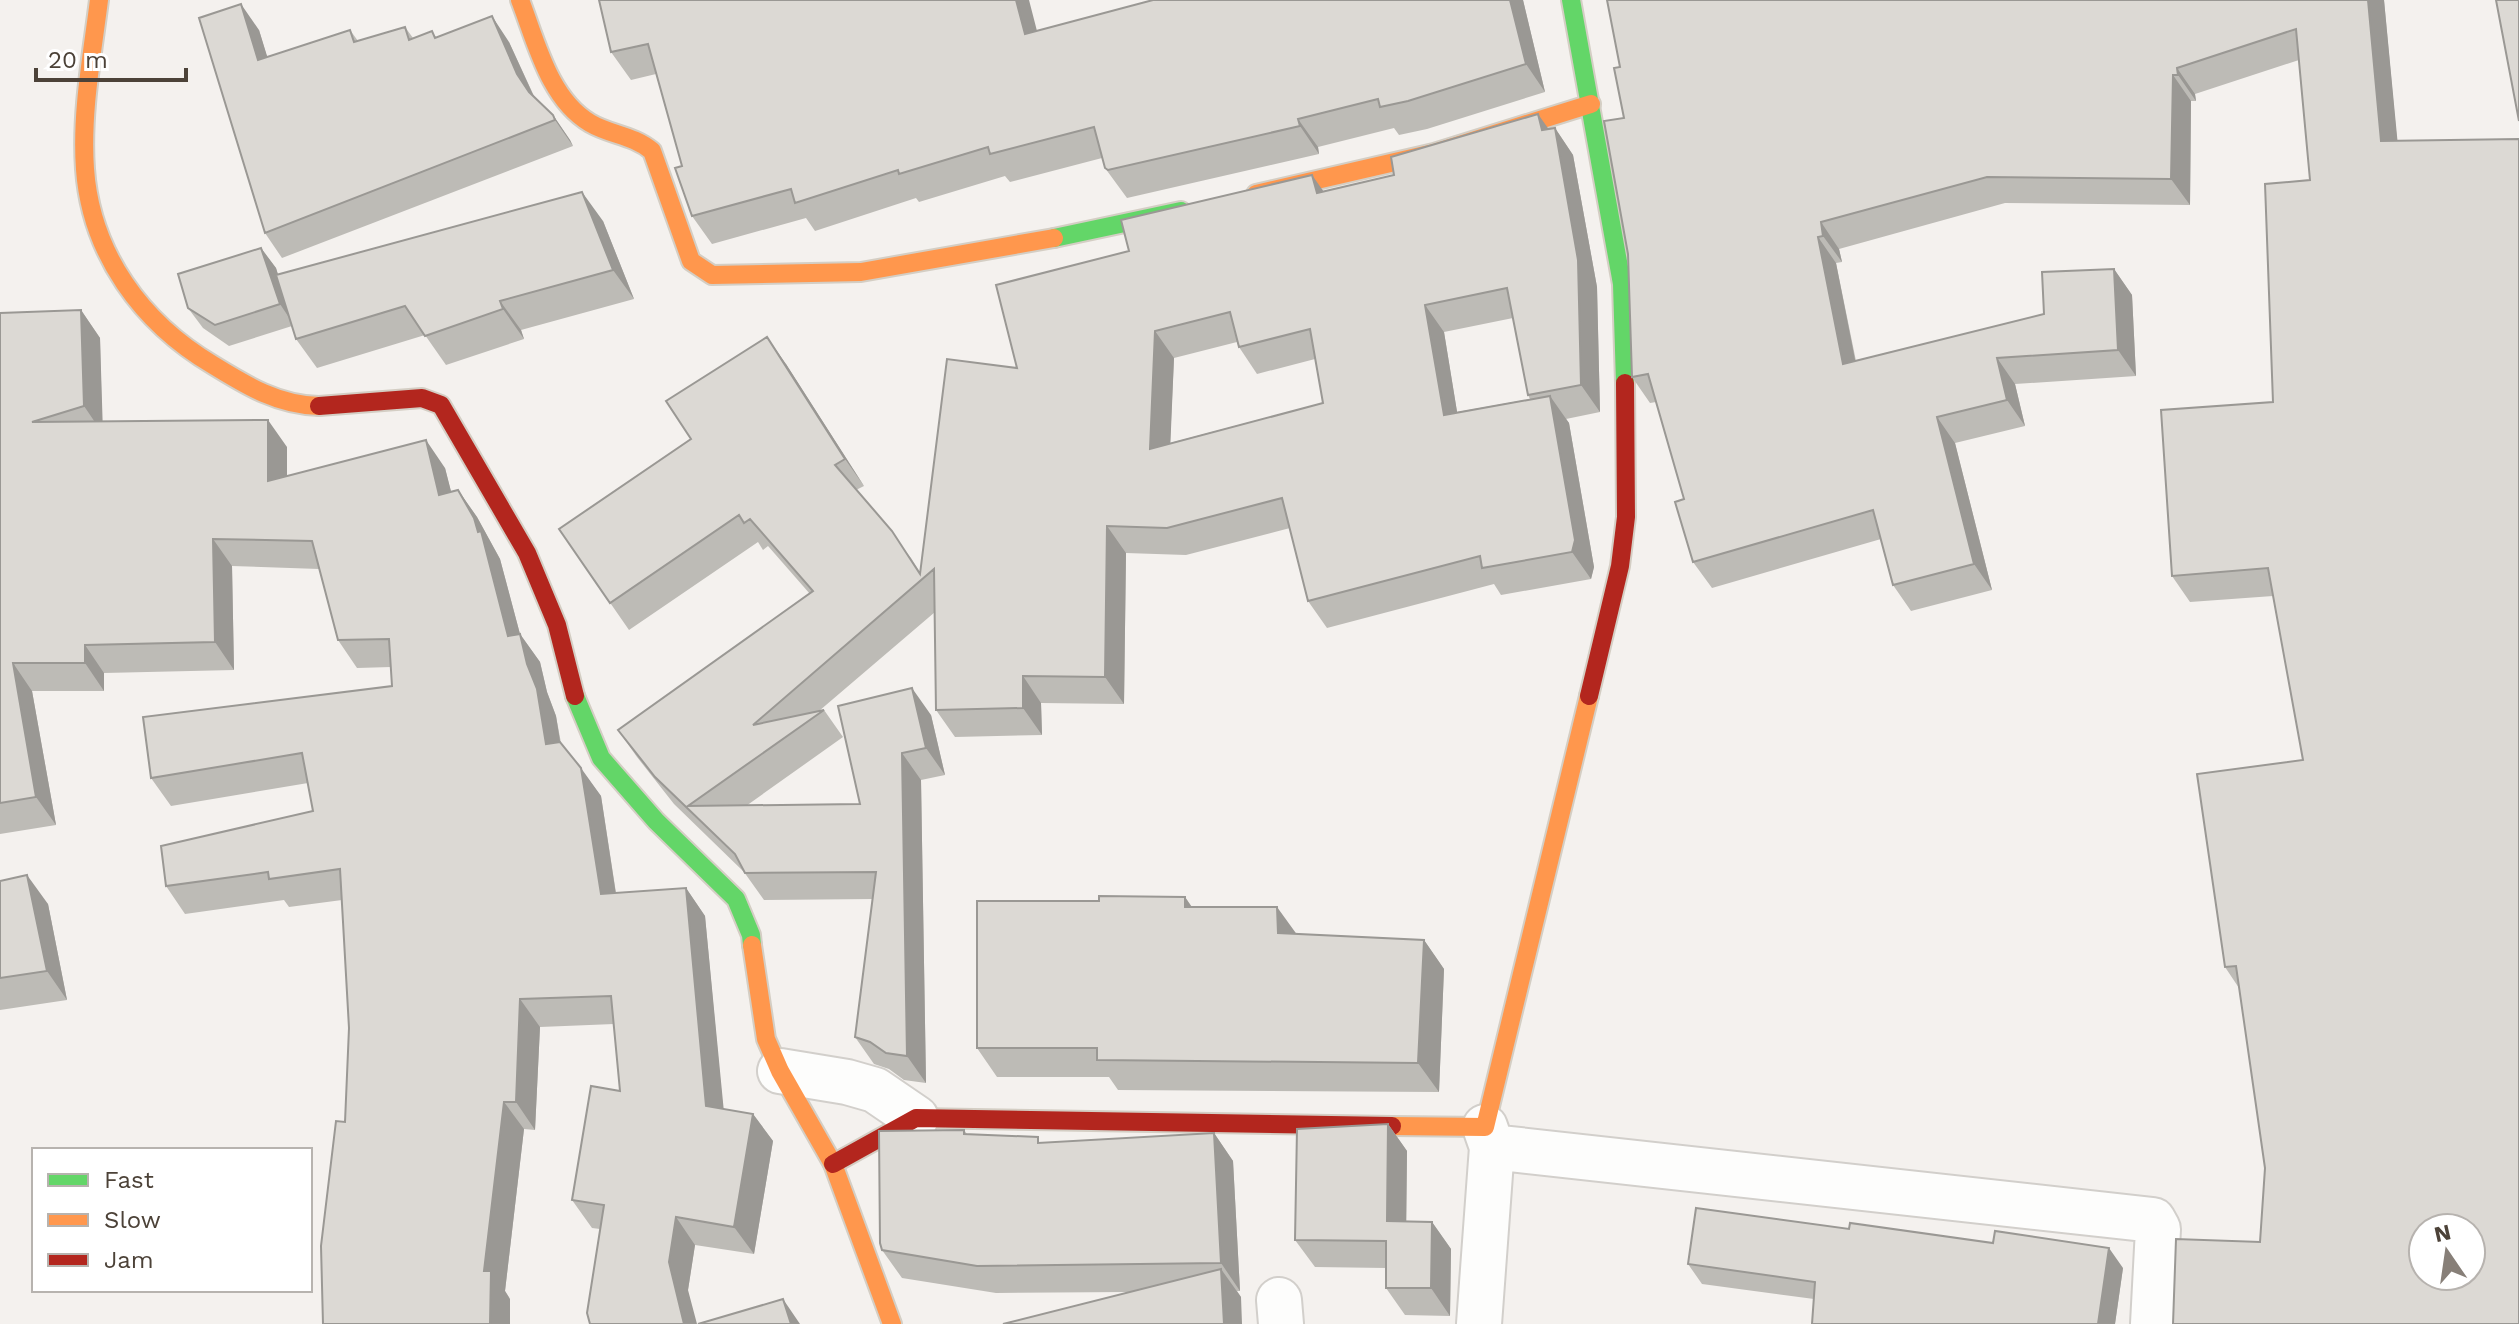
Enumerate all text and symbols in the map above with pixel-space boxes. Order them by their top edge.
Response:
scale bar [36,32,186,82]
text: 20 m [48,46,108,74]
legend [32,1148,312,1292]
text: Fast [104,1166,154,1194]
text: Slow [104,1206,161,1234]
north arrow [2407,1212,2487,1292]
text: N [2432,1219,2453,1247]
text: Jam [104,1246,154,1274]

